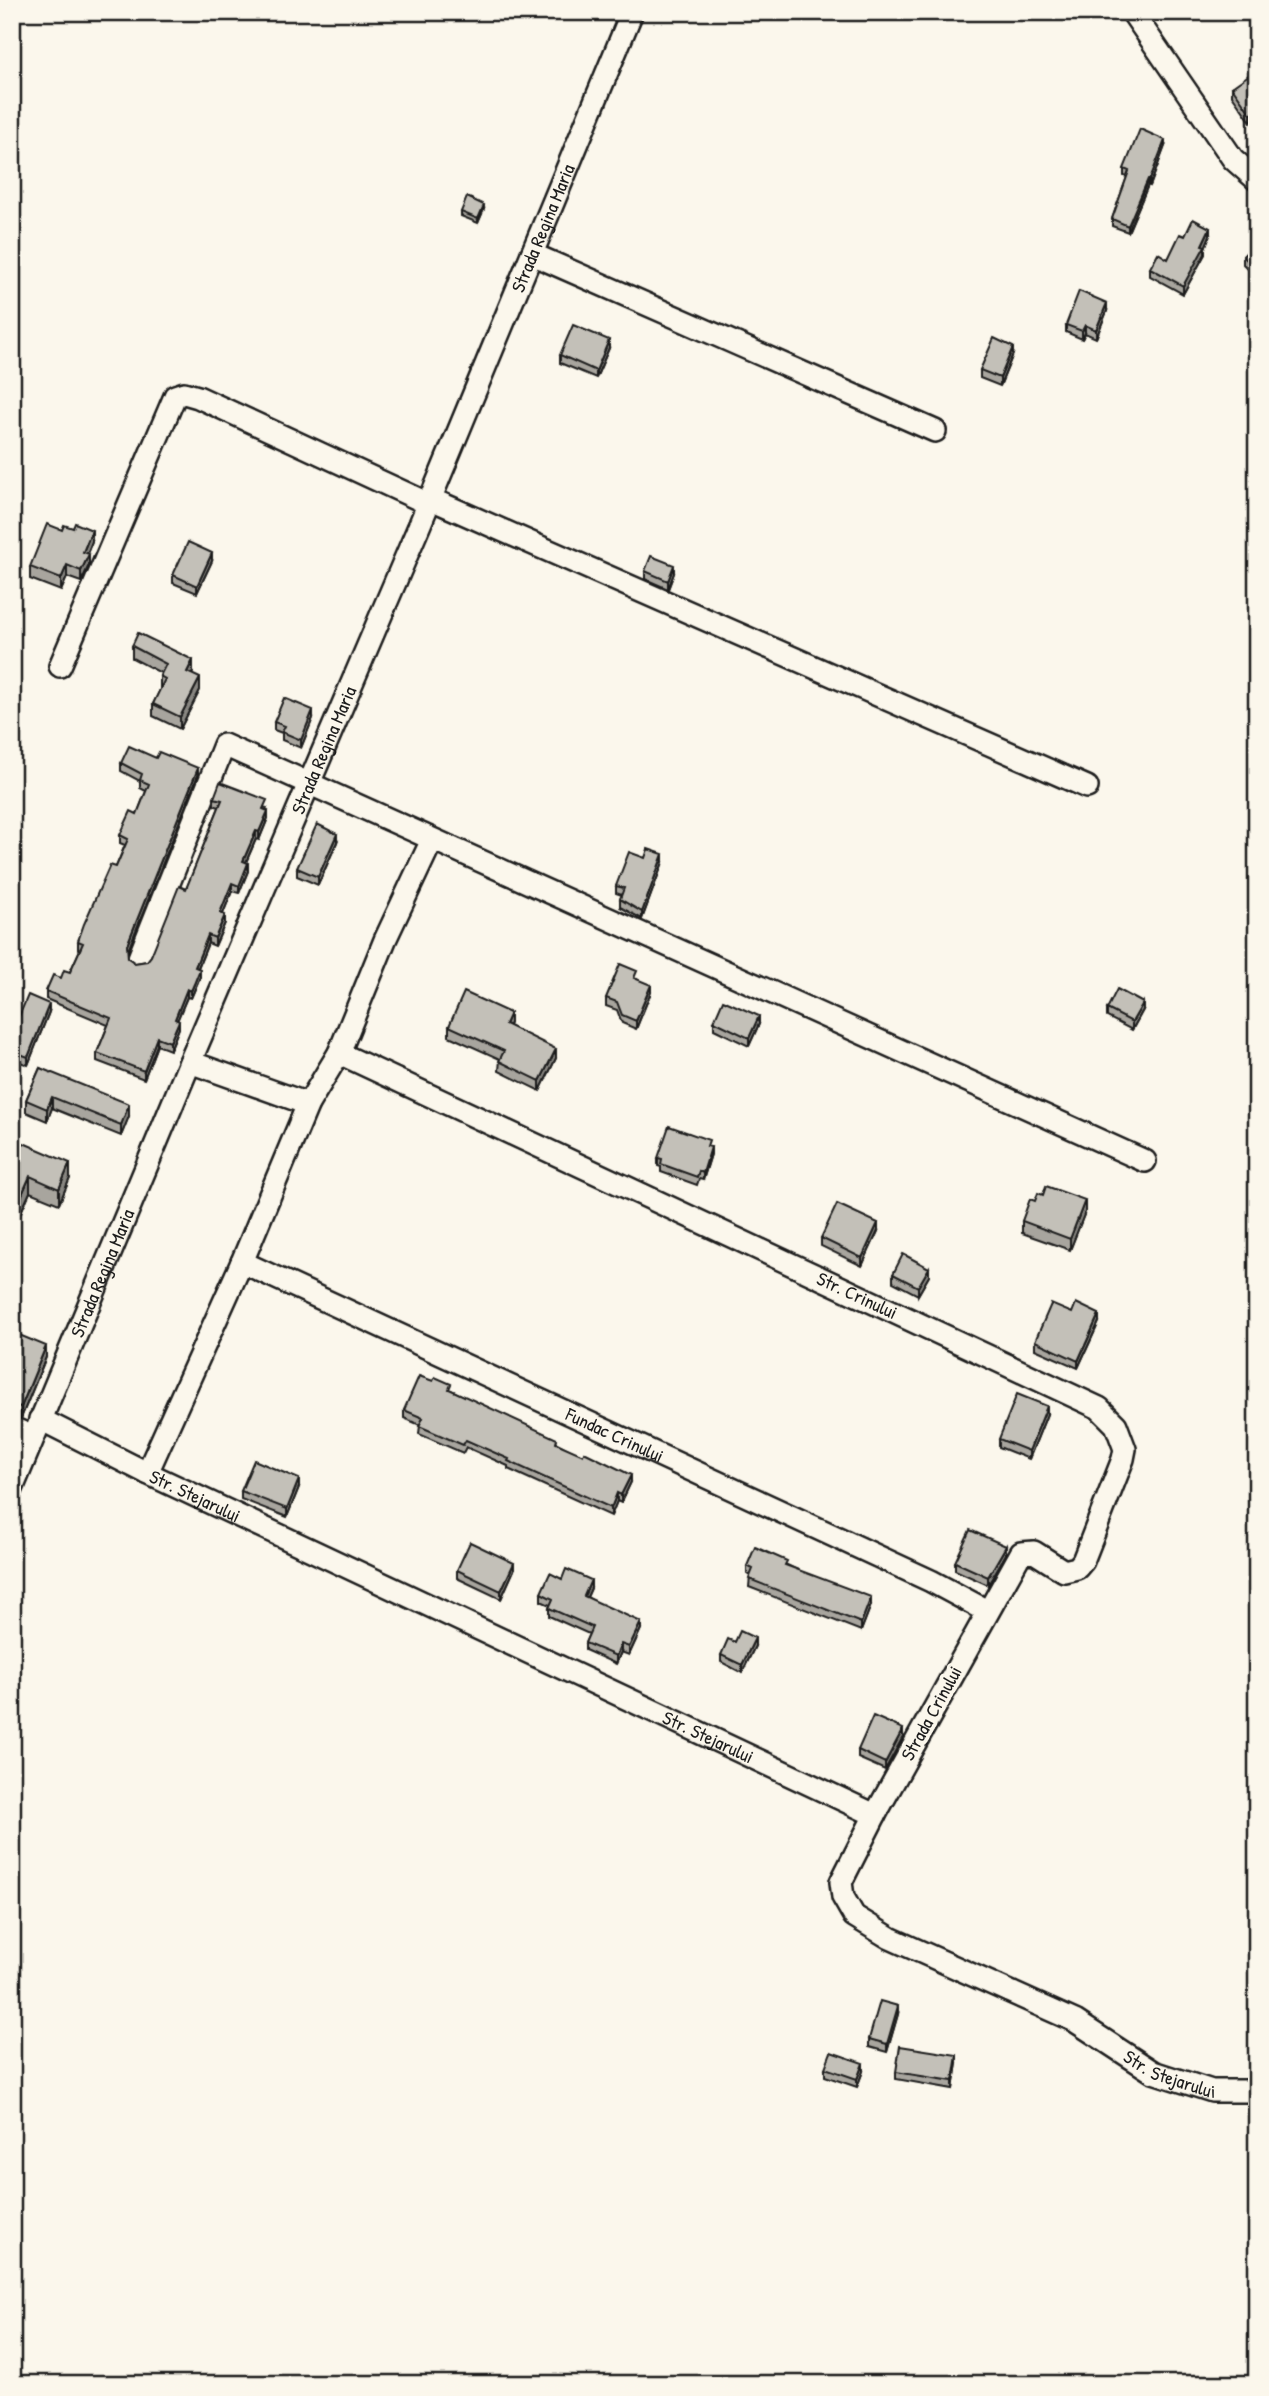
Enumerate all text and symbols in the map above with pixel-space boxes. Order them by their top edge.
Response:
street label: Strada Regina Maria [504,160,581,296]
street label: Strada Regina Maria [285,682,362,818]
street label: Strada Regina Maria [64,1205,141,1341]
street label: Str. Crinului [813,1265,902,1325]
street label: Fundac Crinului [561,1400,668,1469]
street label: Str. Stejarului [145,1463,245,1528]
street label: Strada Crinului [894,1661,968,1765]
street label: Str. Stejarului [659,1704,758,1769]
street label: Str. Stejarului [1119,2043,1215,2104]

